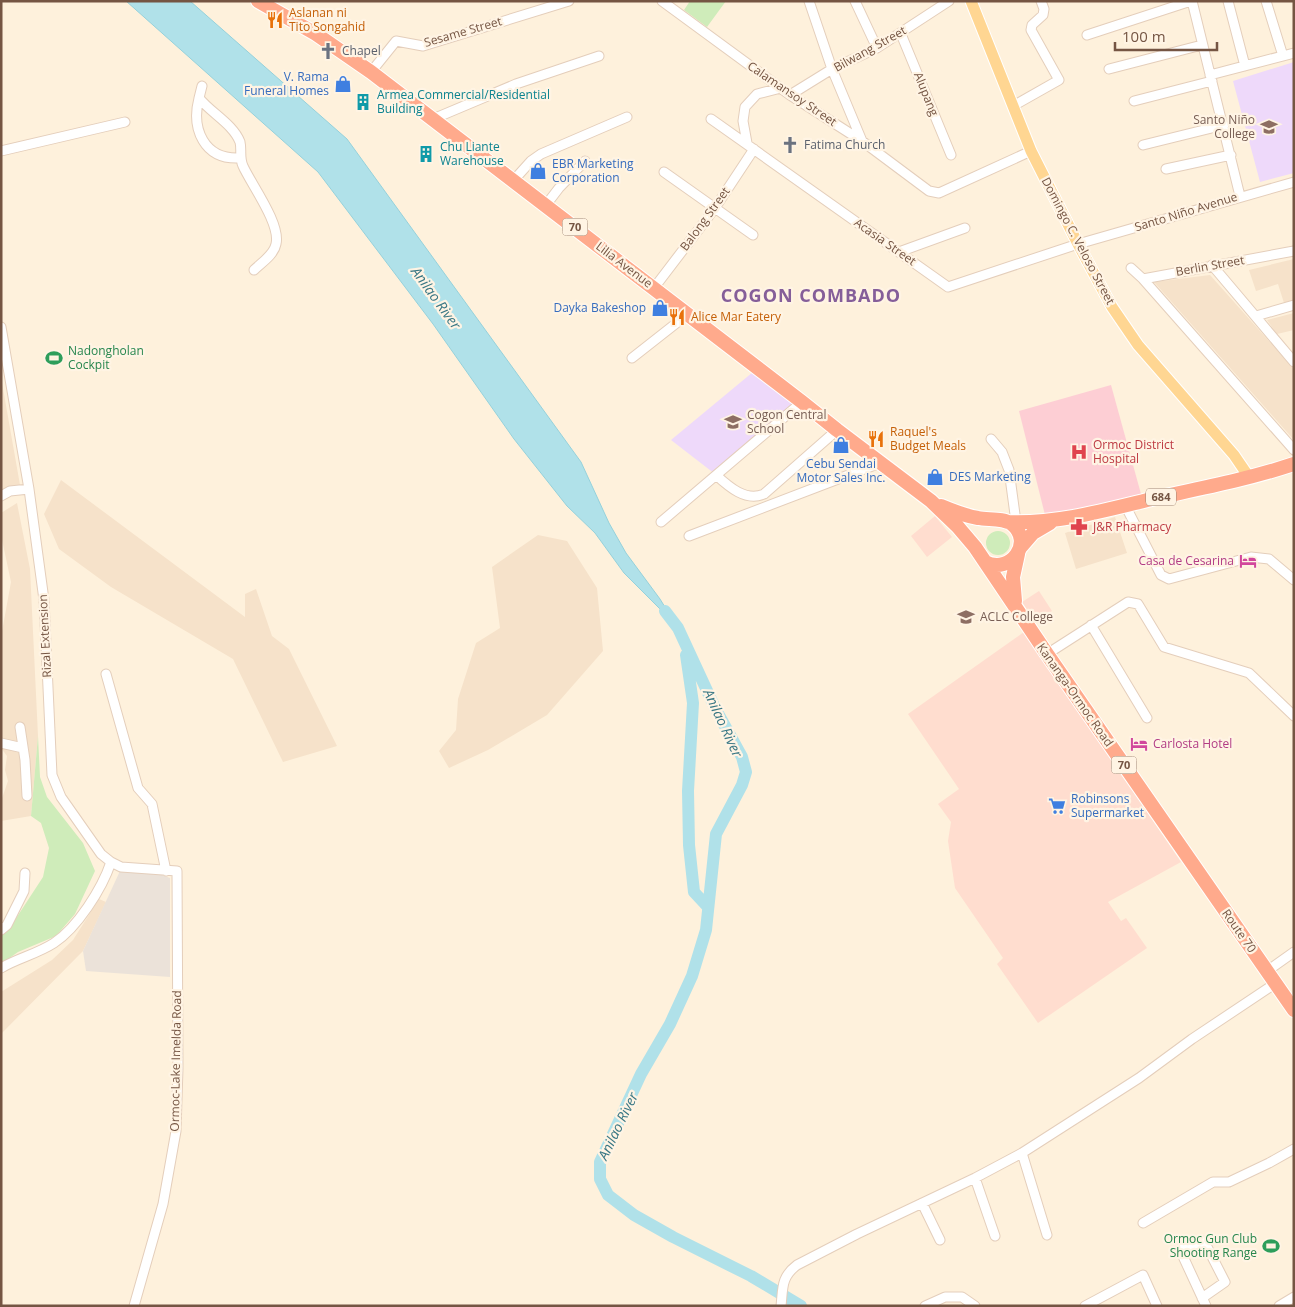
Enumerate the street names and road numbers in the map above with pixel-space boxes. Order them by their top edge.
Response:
street label: Sesame Street [422,12,504,51]
street label: Bilwang Street [831,22,909,75]
street label: Calamansoy Street [744,57,840,130]
street label: Alupang [910,69,943,119]
street label: Domingo C. Veloso Street [1038,174,1119,307]
street label: Balong Street [676,183,734,254]
street label: Santo Niño Avenue [1132,188,1240,235]
street label: Acasia Street [851,214,920,269]
road number: 70 [562,218,588,236]
street label: Lilia Avenue [592,238,656,292]
street label: Berlin Street [1174,251,1246,280]
road number: 684 [1146,488,1176,506]
street label: Rizal Extension [34,594,55,678]
street label: Kananga-Ormoc Road [1033,640,1118,750]
road number: 70 [1112,756,1136,774]
street label: Route 70 [1218,905,1261,956]
street label: Ormoc-Lake Imelda Road [166,990,185,1132]

